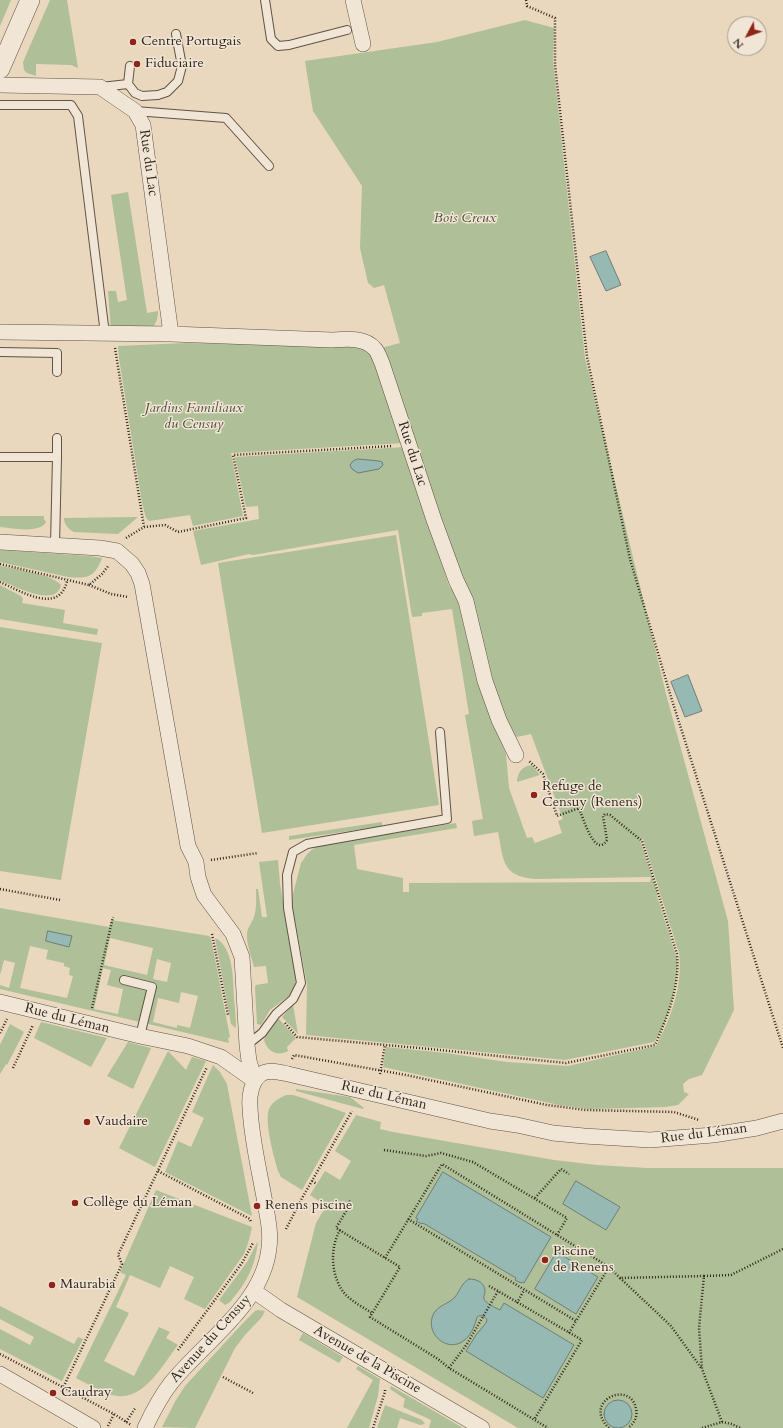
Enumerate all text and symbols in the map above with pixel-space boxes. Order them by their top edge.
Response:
north arrow [727,16,767,56]
place label: Centre Portugais [141,34,241,50]
text: N [730,35,747,52]
marker: Centre Portugais [128,37,138,47]
place label: Fiduciaire [145,56,204,72]
marker: Fiduciaire [132,59,142,69]
street label: Rue du Lac [135,129,161,197]
park label: Bois Creux [434,211,496,227]
park label: Jardins Familiaux du Censuy [145,401,243,434]
street label: Rue du Lac [394,419,430,489]
place label: Refuge de Censuy (Renens) [542,779,642,812]
marker: Refuge de Censuy (Renens) [529,790,539,800]
street label: Rue du Léman [23,1000,111,1038]
street label: Rue du Léman [340,1078,428,1114]
place label: Vaudaire [95,1114,148,1130]
marker: Vaudaire [82,1117,92,1127]
street label: Rue du Léman [660,1120,748,1148]
place label: Collège du Léman [83,1195,192,1211]
marker: Collège du Léman [70,1198,80,1208]
place label: Renens piscine [265,1198,352,1214]
marker: Renens piscine [252,1201,262,1211]
place label: Piscine de Renens [553,1244,614,1276]
marker: Piscine de Renens [540,1255,550,1265]
place label: Maurabia [60,1277,116,1293]
marker: Maurabia [47,1280,57,1290]
street label: Avenue du Censuy [167,1291,255,1387]
street label: Avenue de la Piscine [310,1322,424,1398]
place label: Caudray [61,1385,111,1401]
marker: Caudray [48,1388,58,1398]

